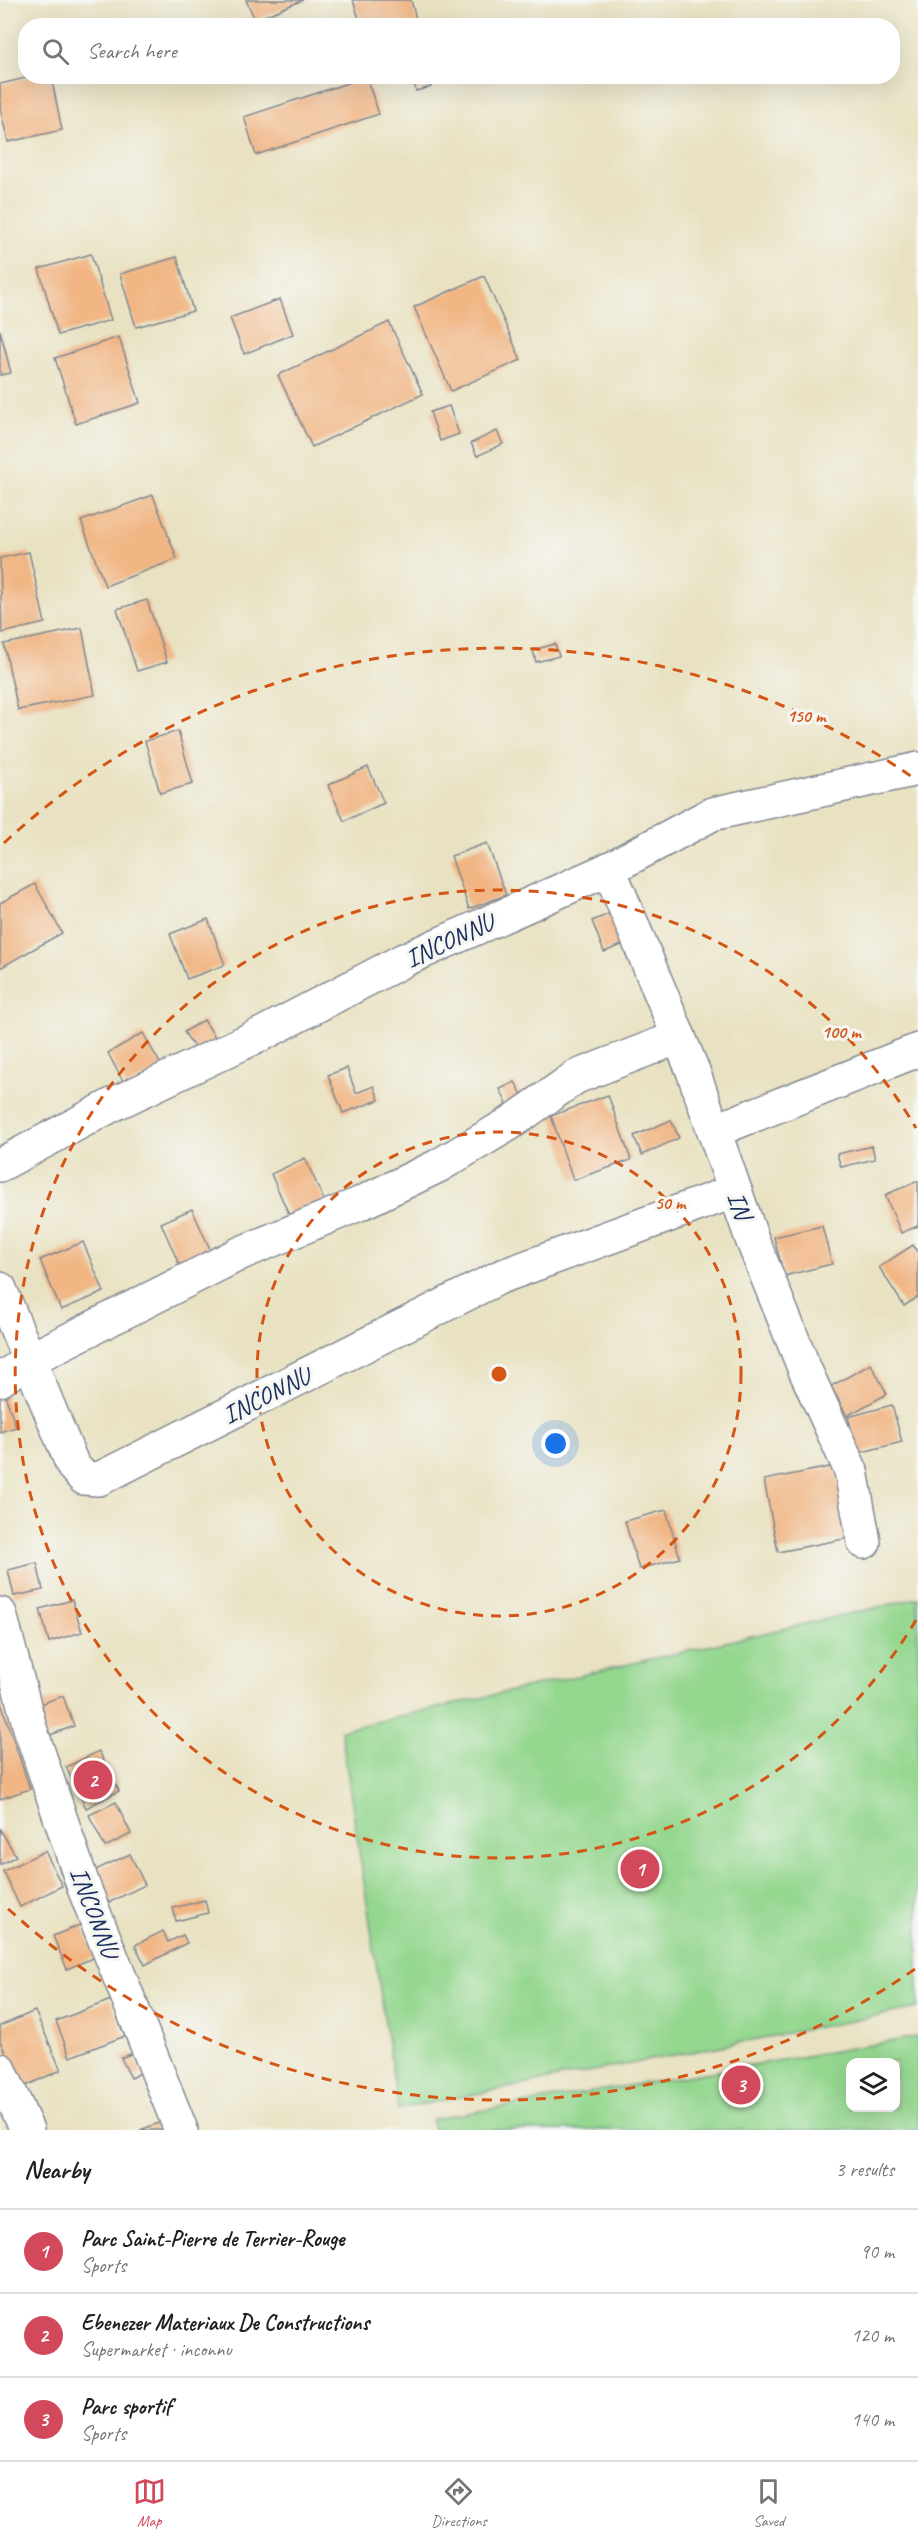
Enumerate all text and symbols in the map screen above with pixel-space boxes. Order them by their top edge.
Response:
search box [18,18,900,84]
icon: search [39,35,72,68]
text: Search here [87,37,177,65]
text: 150 m [787,705,827,727]
street label: INCONNU [400,904,503,975]
text: 100 m [822,1021,862,1043]
street label: IN [720,1187,761,1227]
text: 50 m [655,1192,687,1214]
street label: INCONNU [217,1357,320,1431]
centre of rings [489,1364,509,1384]
your location [541,1429,570,1458]
pin: 2 [74,1758,112,1802]
pin: 1 [620,1846,660,1892]
street label: INCONNU [62,1862,128,1966]
map controls [846,2058,900,2112]
button: layers [846,2058,900,2112]
pin: 3 [722,2062,760,2108]
text: Nearby [24,2153,89,2186]
text: 3 results [835,2157,894,2182]
text: Parc Saint-Pierre de Terrier-Rouge [81,2225,344,2253]
text: 1 [39,2239,48,2264]
text: 90 m [860,2239,894,2264]
text: Sports [81,2253,126,2278]
text: Ebenezer Materiaux De Constructions [81,2309,369,2337]
text: 2 [39,2323,48,2348]
text: 120 m [851,2323,894,2348]
text: Supermarket · inconnu [81,2337,232,2362]
text: Parc sportif [81,2393,172,2421]
text: 3 [39,2407,48,2432]
text: 140 m [851,2407,894,2432]
text: Sports [81,2421,126,2446]
tab: Map [133,2475,166,2531]
tab: Directions [431,2475,487,2531]
tab: Saved [752,2475,785,2531]

